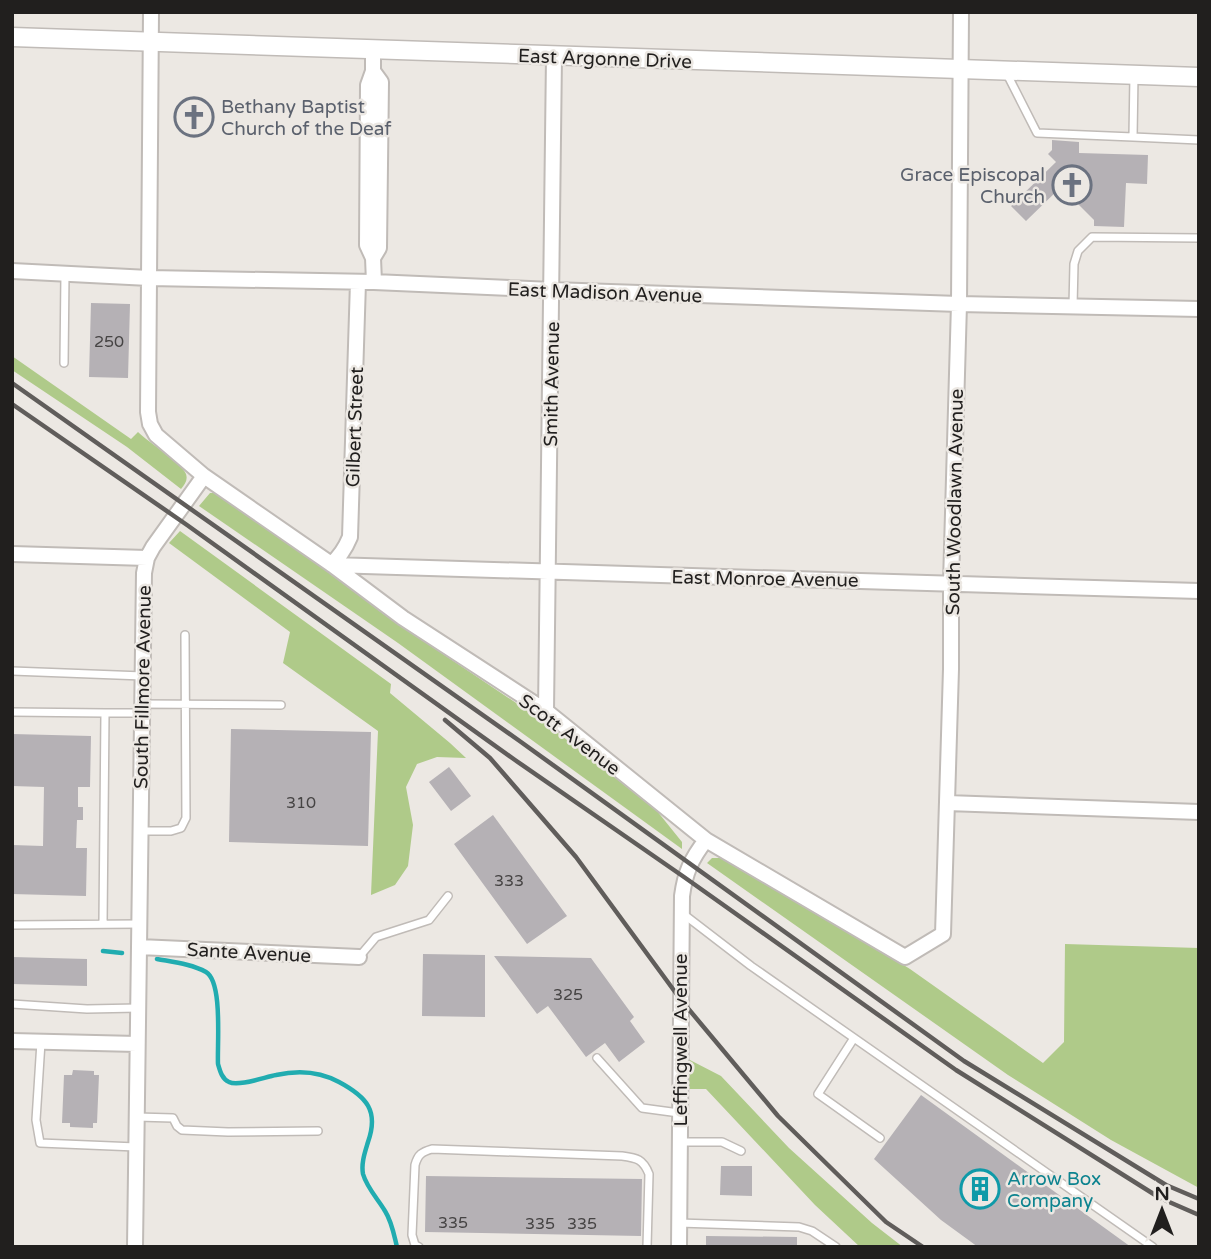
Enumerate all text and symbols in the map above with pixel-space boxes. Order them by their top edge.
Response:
street label: East Argonne Drive [518,45,692,73]
church icon: Bethany Baptist Church of the Deaf [173,96,215,138]
place label: Bethany Baptist Church of the Deaf [221,96,392,140]
place label: Grace Episcopal Church [900,164,1045,208]
church icon: Grace Episcopal Church [1051,164,1093,206]
street label: East Madison Avenue [507,279,703,307]
street label: Smith Avenue [540,321,564,447]
house number: 250 [94,332,124,352]
street label: Gilbert Street [342,367,368,488]
street label: South Woodlawn Avenue [942,388,968,616]
street label: East Monroe Avenue [671,566,859,592]
street label: South Fillmore Avenue [130,585,156,789]
street label: Scott Avenue [515,690,624,780]
house number: 310 [286,793,316,813]
house number: 333 [494,871,524,891]
street label: Sante Avenue [186,939,312,967]
street label: Leffingwell Avenue [670,954,692,1126]
house number: 325 [553,985,583,1005]
building icon: Arrow Box Company [959,1168,1001,1210]
place label: Arrow Box Company [1007,1168,1101,1212]
north arrow [1127,1175,1197,1245]
text: N [1154,1183,1170,1205]
house number: 335 [438,1213,468,1233]
house number: 335 [525,1214,555,1234]
house number: 335 [567,1214,597,1234]

